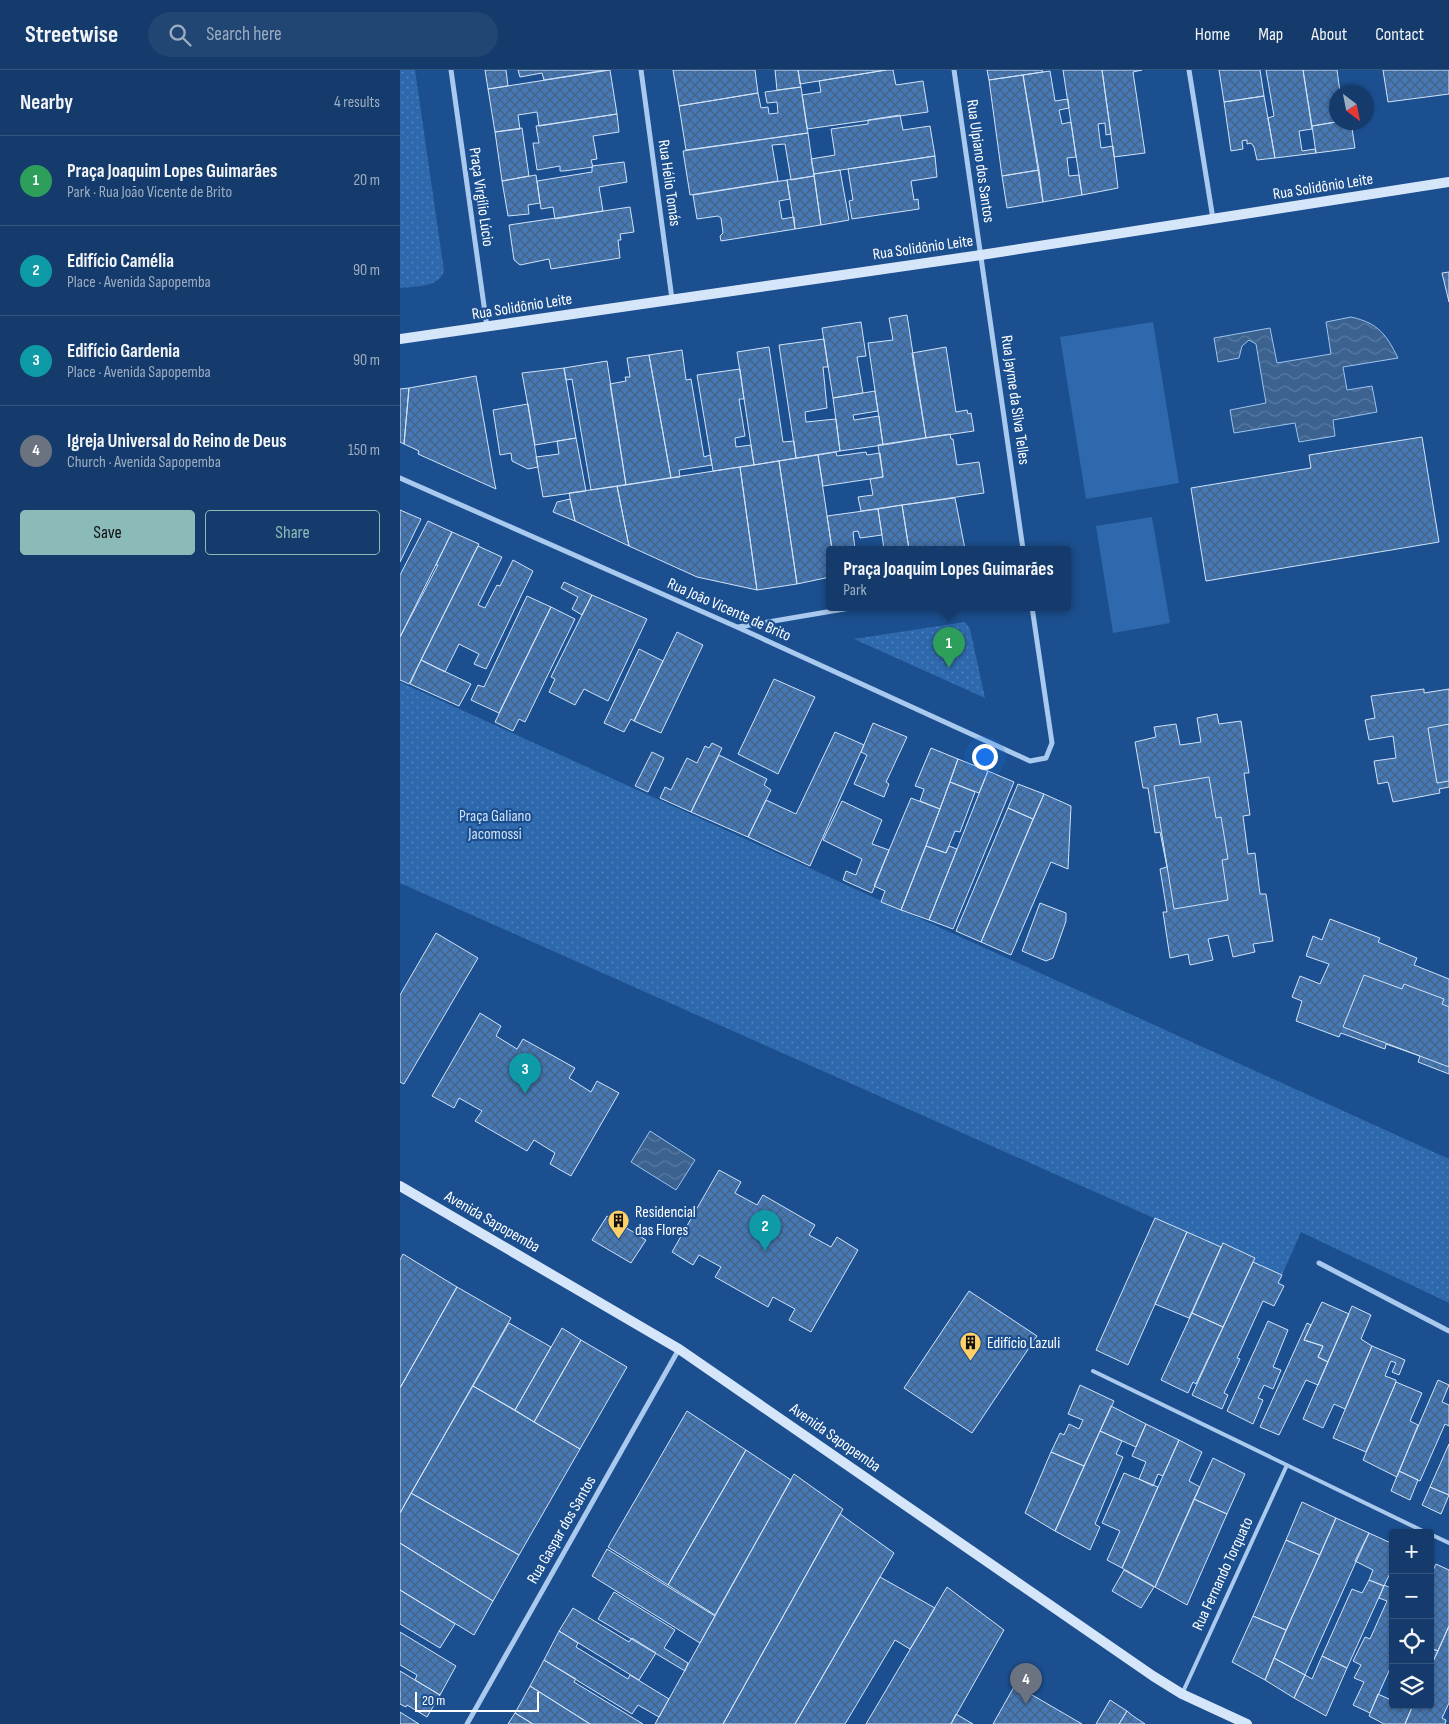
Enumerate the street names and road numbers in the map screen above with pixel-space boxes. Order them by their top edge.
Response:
street label: Rua Ulpiano dos Santos [962,98,998,224]
street label: Rua Hélio Tomás [654,139,685,228]
street label: Praça Virgílio Lúcio [465,146,497,248]
street label: Rua Solidônio Leite [1272,170,1374,204]
street label: Rua Solidônio Leite [872,232,974,264]
street label: Rua Solidônio Leite [471,290,573,324]
street label: Rua Jayme da Silva Telles [997,334,1034,466]
street label: Rua João Vicente de Brito [664,574,794,646]
street label: Avenida Sapopemba [440,1187,543,1257]
street label: Avenida Sapopemba [785,1399,884,1476]
street label: Rua Gaspar dos Santos [523,1473,601,1587]
street label: Rua Fernando Torquato [1188,1514,1258,1634]

